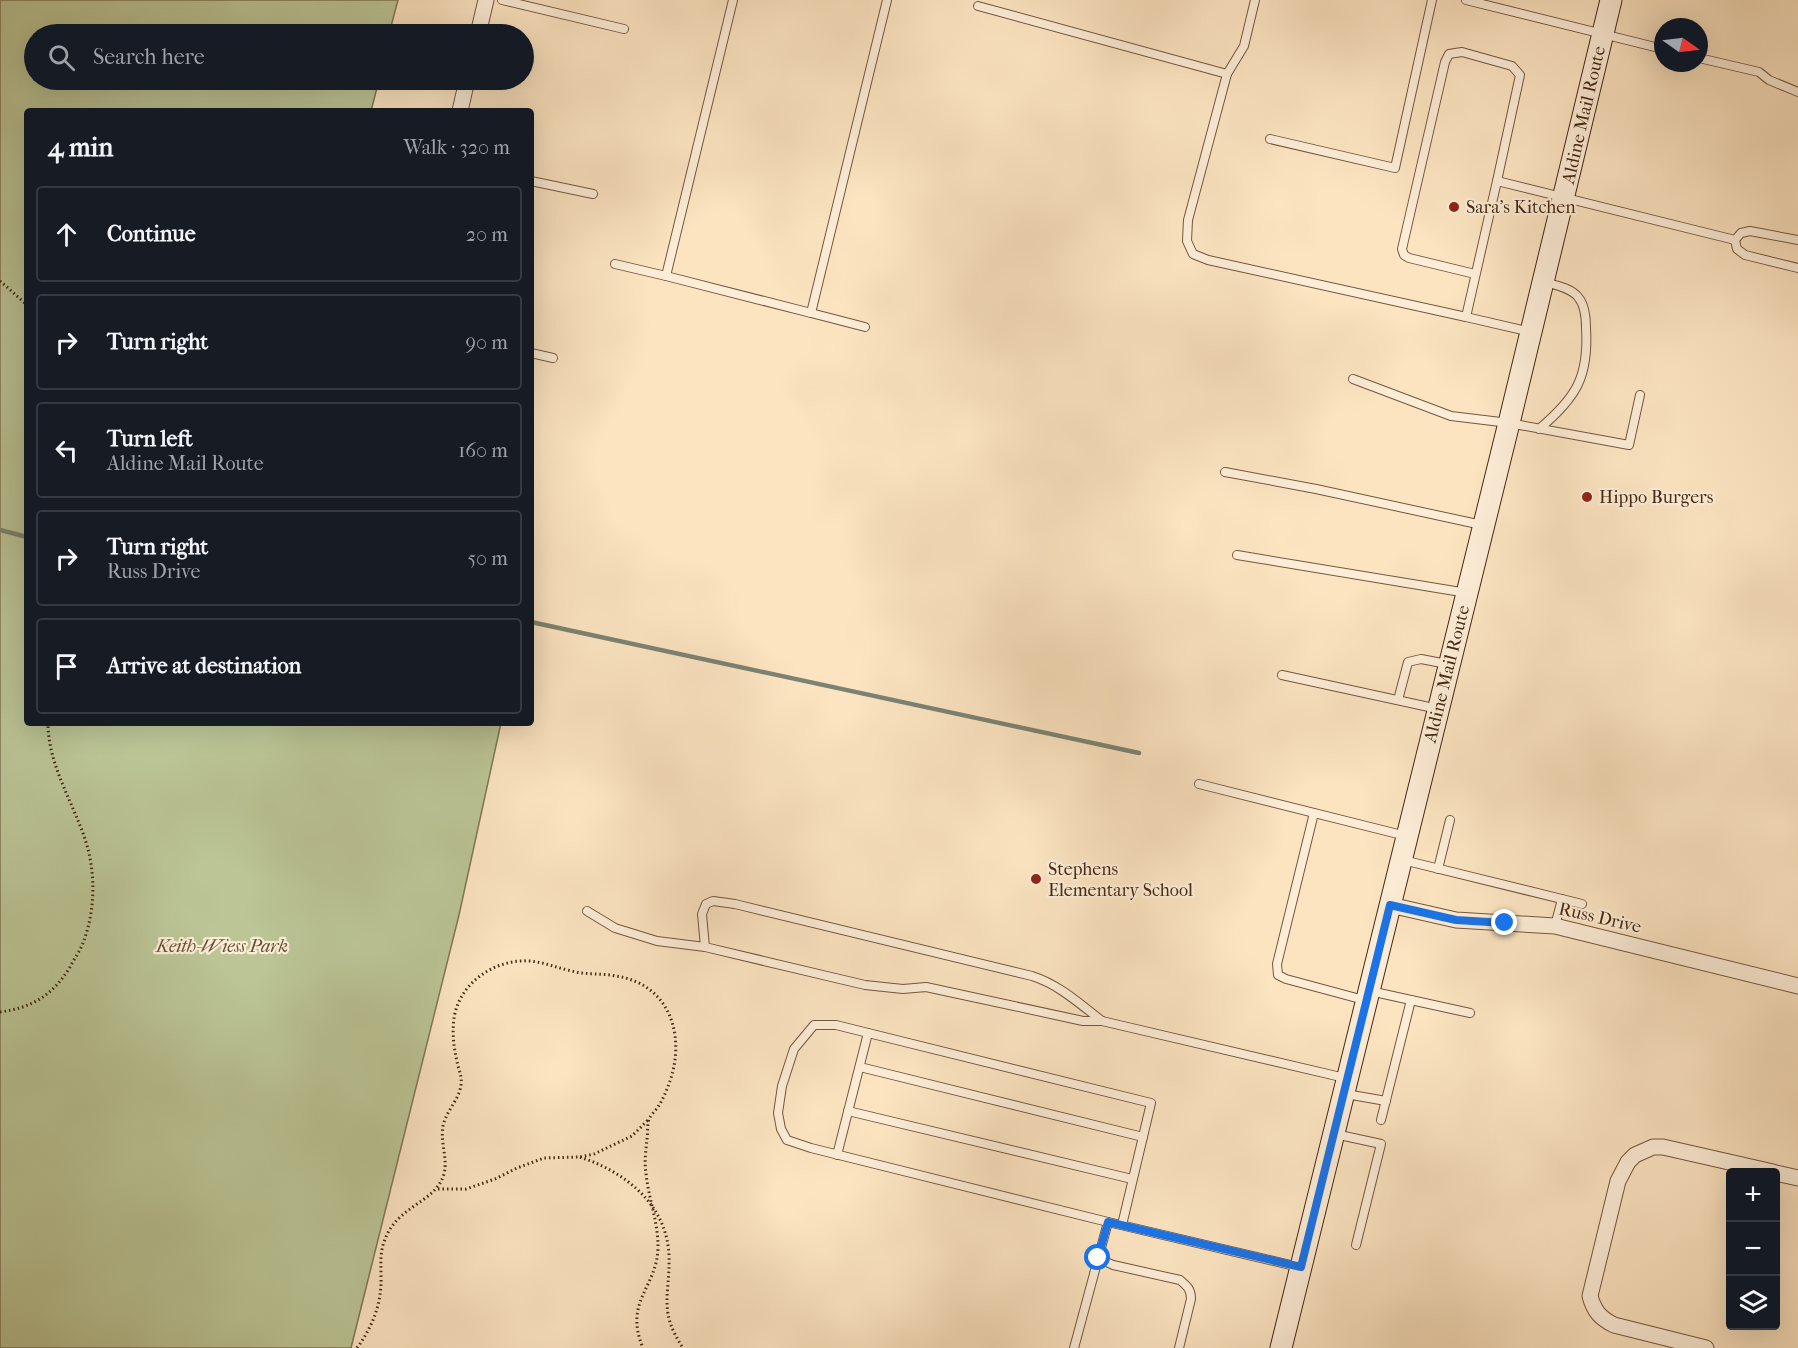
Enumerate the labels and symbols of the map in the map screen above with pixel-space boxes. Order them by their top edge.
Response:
north arrow [1654,18,1708,72]
street label: Aldine Mail Route [1558,44,1610,187]
place label: Sara's Kitchen [1466,197,1576,218]
marker: Sara's Kitchen [1447,200,1461,214]
place label: Hippo Burgers [1599,487,1714,508]
marker: Hippo Burgers [1580,490,1594,504]
street label: Aldine Mail Route [1420,603,1474,746]
place label: Stephens Elementary School [1048,859,1193,901]
marker: Stephens Elementary School [1029,872,1043,886]
street label: Russ Drive [1557,898,1643,938]
route end [1491,909,1517,935]
park label: Keith-Wiess Park [154,936,288,957]
route start [1084,1244,1110,1270]

